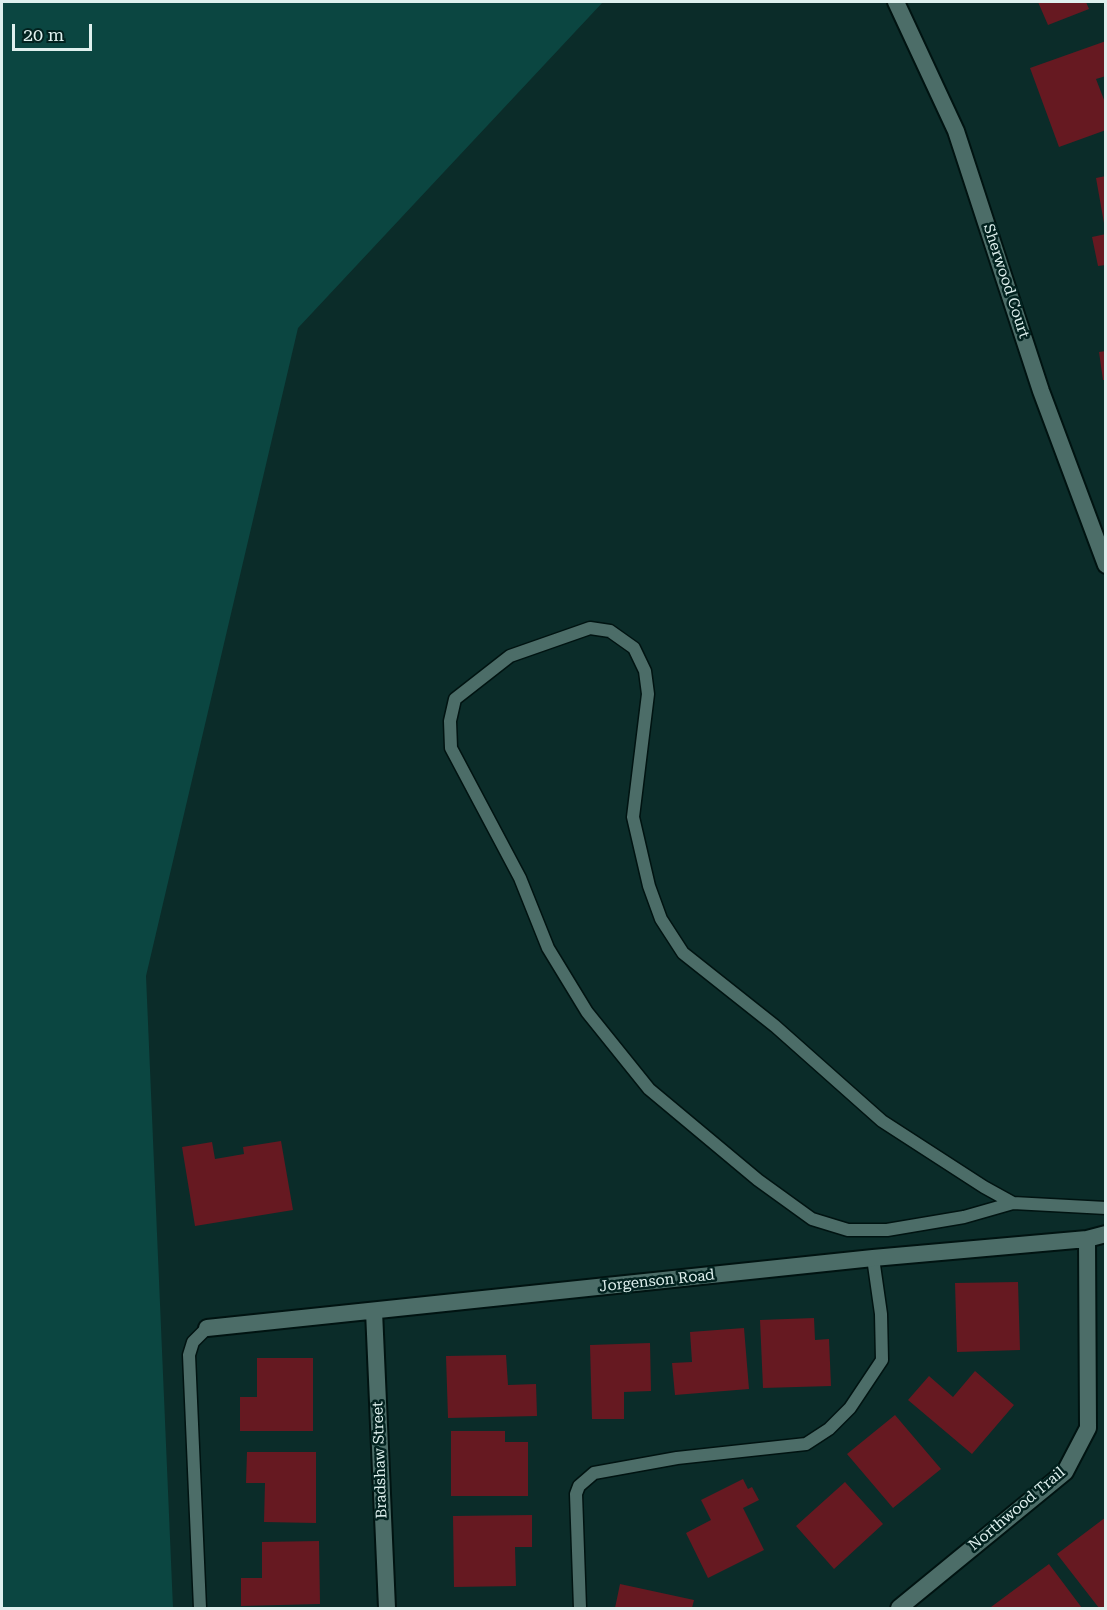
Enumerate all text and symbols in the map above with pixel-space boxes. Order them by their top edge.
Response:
scale bar [15,12,94,50]
text: 20 m [23,24,64,45]
street label: Sherwood Court [979,222,1033,340]
street label: Jorgenson Road [598,1266,716,1296]
street label: Bradshaw Street [369,1401,391,1519]
street label: Northwood Trail [965,1464,1069,1554]

